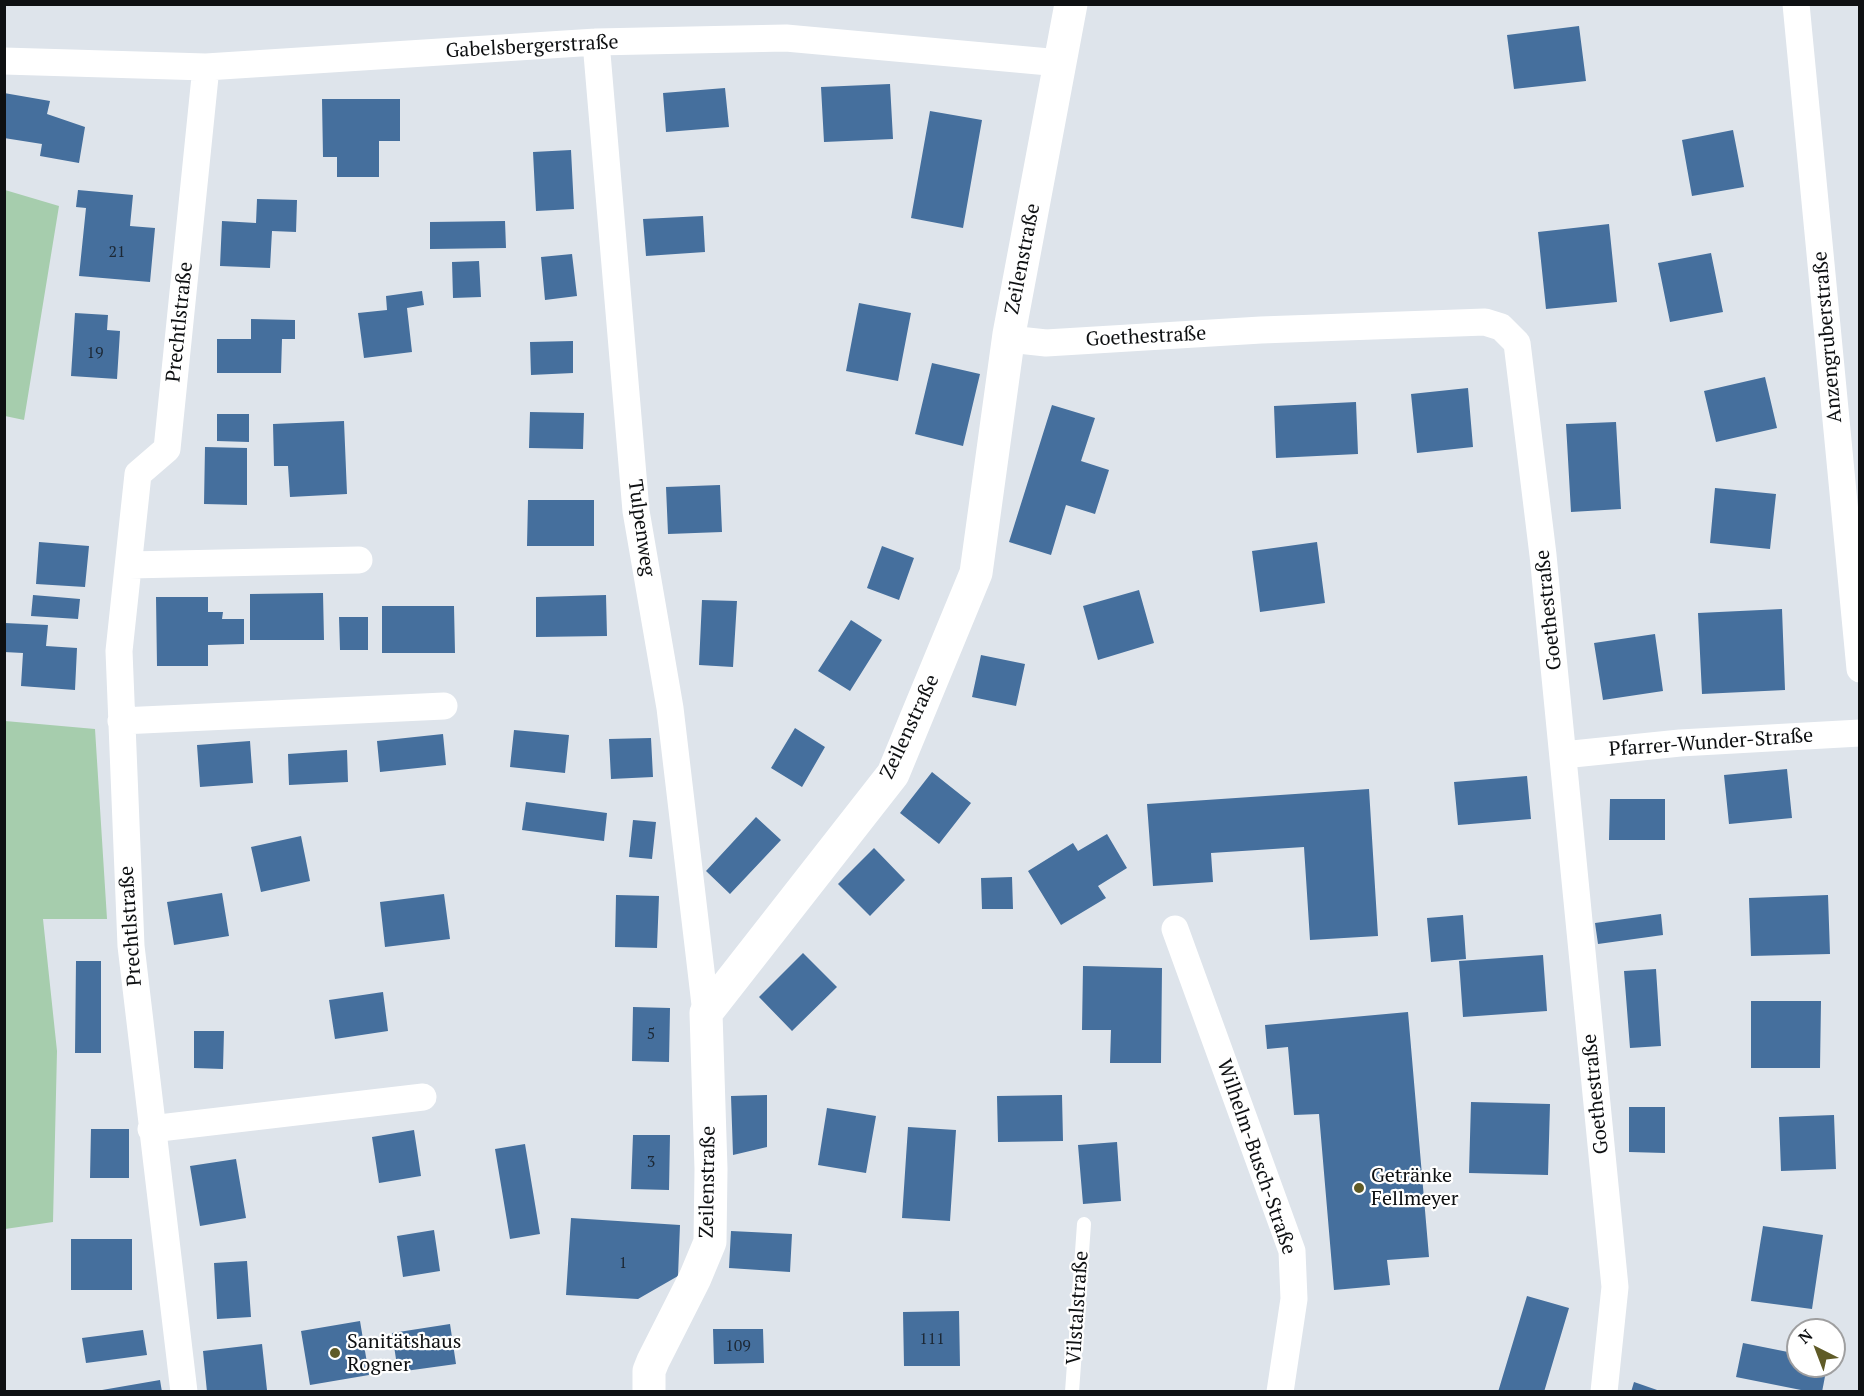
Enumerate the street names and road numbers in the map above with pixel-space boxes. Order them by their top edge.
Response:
street label: Gabelsbergerstraße [445,30,619,64]
street label: Zeilenstraße [1000,202,1046,316]
street label: Anzengruberstraße [1809,250,1847,424]
street label: Prechtlstraße [162,261,198,383]
street label: Goethestraße [1085,322,1207,352]
street label: Tulpenweg [622,478,660,578]
street label: Goethestraße [1531,549,1567,671]
street label: Zeilenstraße [875,671,945,783]
street label: Pfarrer-Wunder-Straße [1608,724,1814,762]
street label: Prechtlstraße [115,865,147,987]
street label: Goethestraße [1578,1033,1614,1155]
street label: Wilhelm-Busch-Straße [1211,1056,1301,1258]
street label: Zeilenstraße [695,1126,721,1238]
street label: Vilstalstraße [1062,1250,1094,1366]

